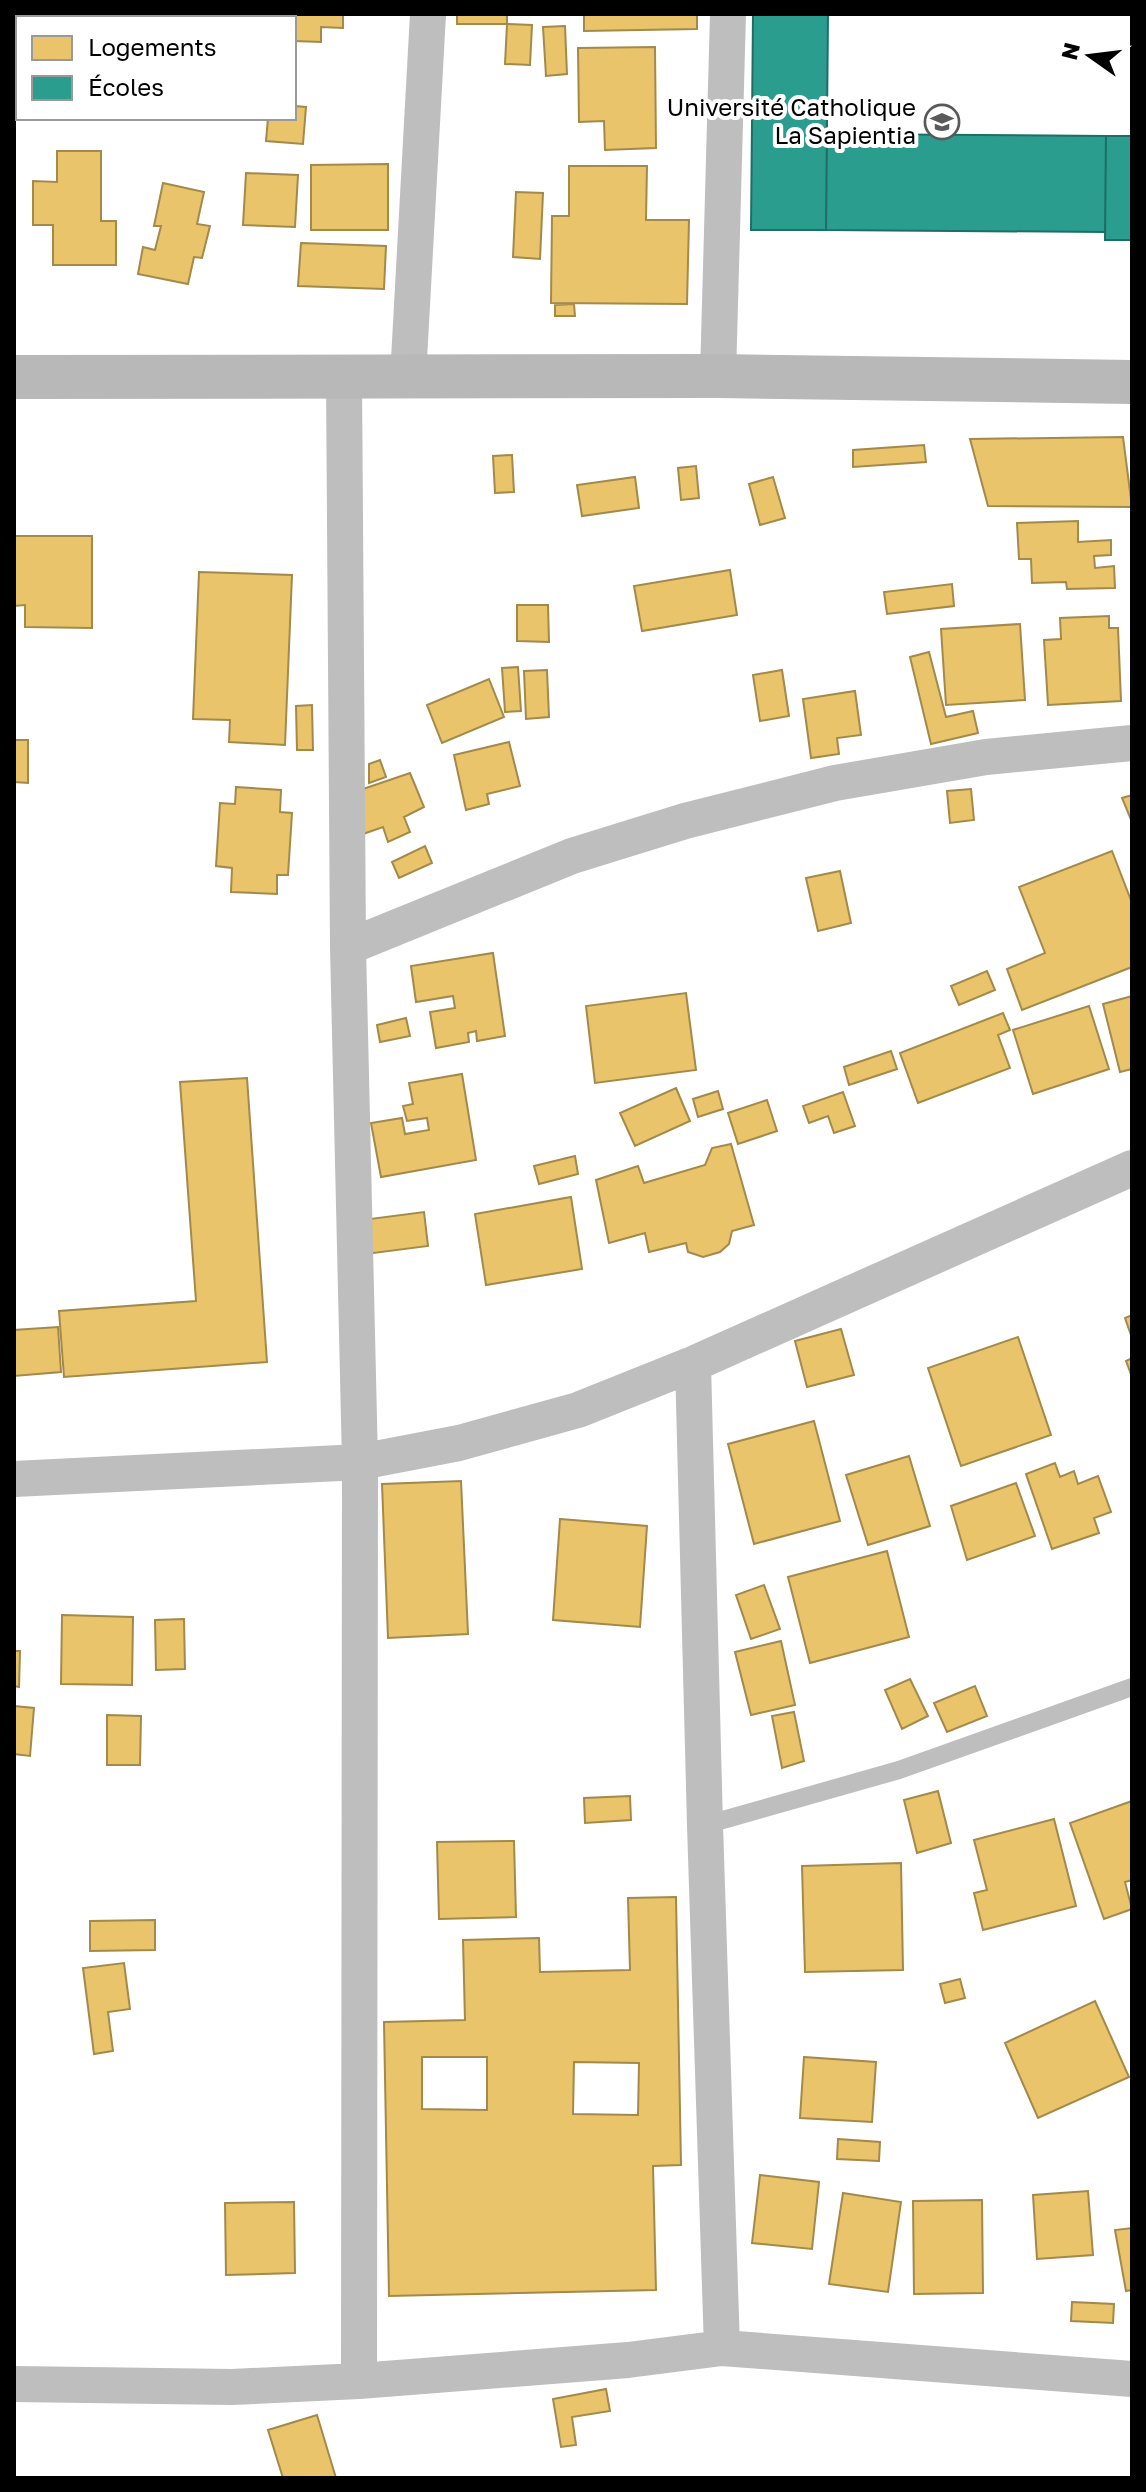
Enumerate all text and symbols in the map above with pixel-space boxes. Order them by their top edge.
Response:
legend [16,16,296,120]
north arrow [1050,16,1130,96]
text: Logements [88,32,217,61]
text: N [1055,40,1085,62]
text: Écoles [88,72,164,101]
place label: Université Catholique La Sapientia [667,92,916,149]
school or university icon: Université Catholique La Sapientia [923,103,961,141]

